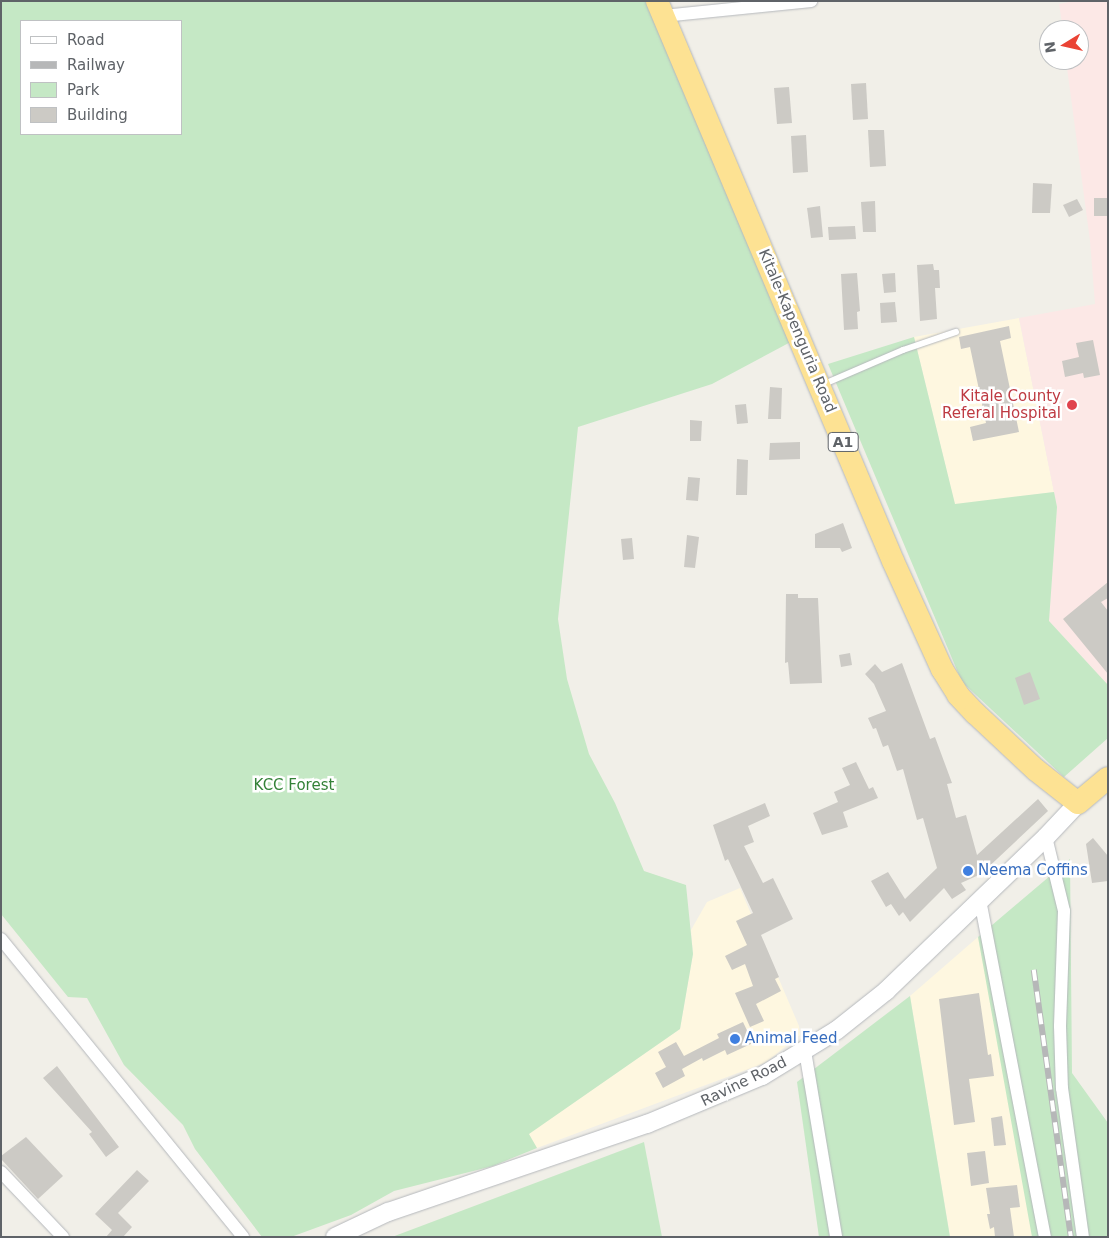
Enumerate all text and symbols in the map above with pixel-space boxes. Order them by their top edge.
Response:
legend [20,20,182,135]
north arrow [1039,20,1089,70]
text: Road [67,31,105,49]
text: N [1041,40,1059,54]
text: Railway [67,56,125,74]
text: Park [67,81,99,99]
text: Building [67,106,128,124]
street label: Kitale-Kapenguria Road [754,247,840,415]
place label: Kitale County Referal Hospital [942,387,1061,422]
marker: Kitale County Referal Hospital [1065,398,1079,412]
road number: A1 [827,431,859,454]
park label: KCC Forest [254,777,334,795]
place label: Neema Coffins [978,862,1088,880]
marker: Neema Coffins [962,865,974,877]
place label: Animal Feed [745,1030,837,1048]
marker: Animal Feed [729,1033,741,1045]
street label: Ravine Road [698,1053,790,1111]

